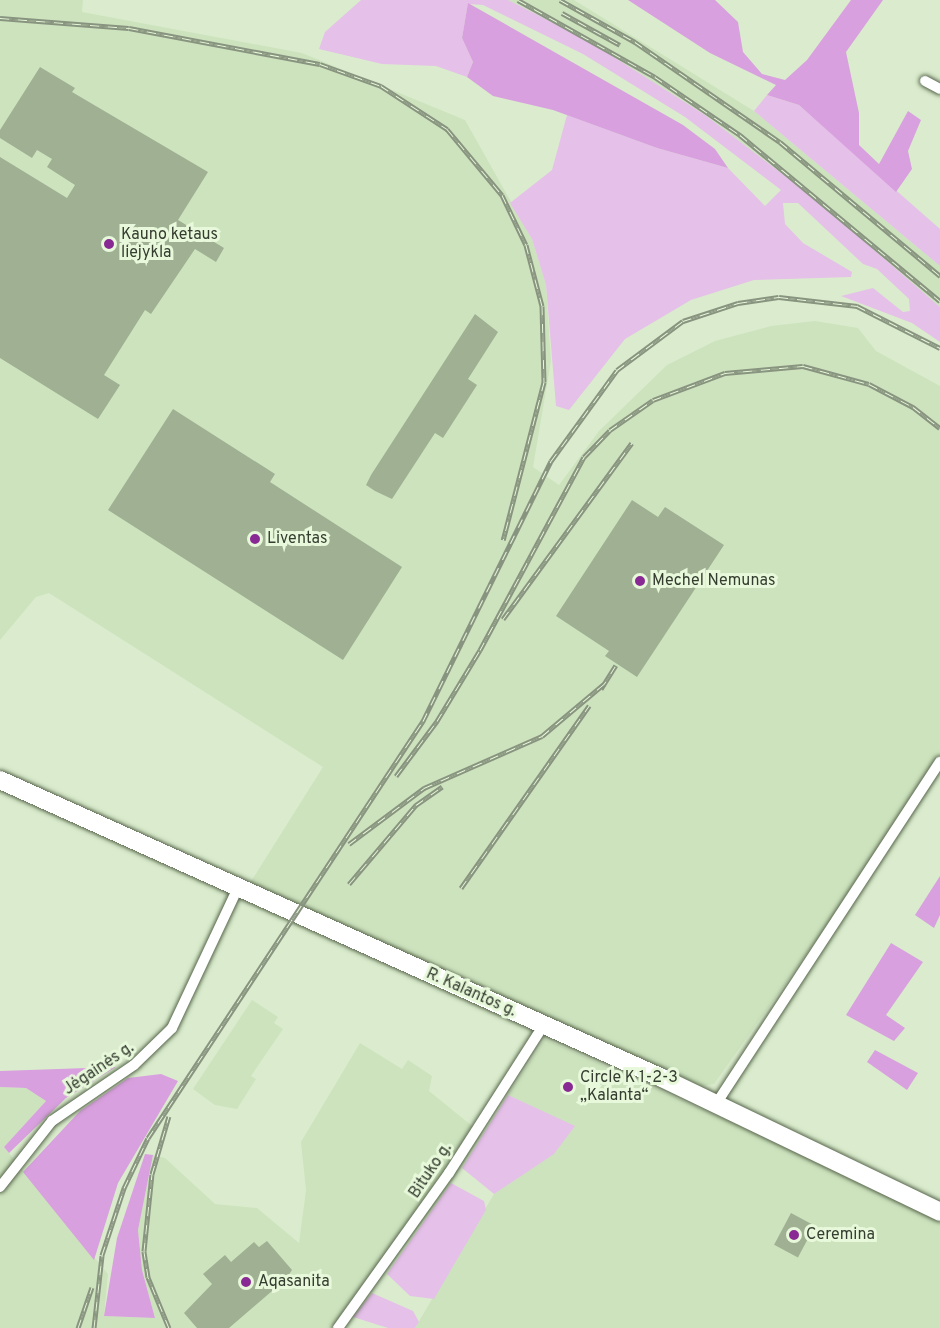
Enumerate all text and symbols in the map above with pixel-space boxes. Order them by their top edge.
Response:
place label: Kauno ketaus liejykla [121,225,218,263]
marker: Kauno ketaus liejykla [102,237,116,251]
place label: Liventas [267,529,327,549]
marker: Liventas [248,532,262,546]
place label: Mechel Nemunas [652,571,775,591]
marker: Mechel Nemunas [633,574,647,588]
street label: R. Kalantos g. [423,965,519,1021]
street label: Jėgainės g. [60,1038,138,1100]
place label: Circle K 1-2-3 „Kalanta“ [580,1068,678,1106]
marker: Circle K 1-2-3 „Kalanta“ [561,1080,575,1094]
street label: Bituko g. [406,1140,456,1202]
place label: Ceremina [806,1225,875,1245]
marker: Ceremina [787,1228,801,1242]
place label: Aqasanita [258,1272,330,1292]
marker: Aqasanita [239,1275,253,1289]

